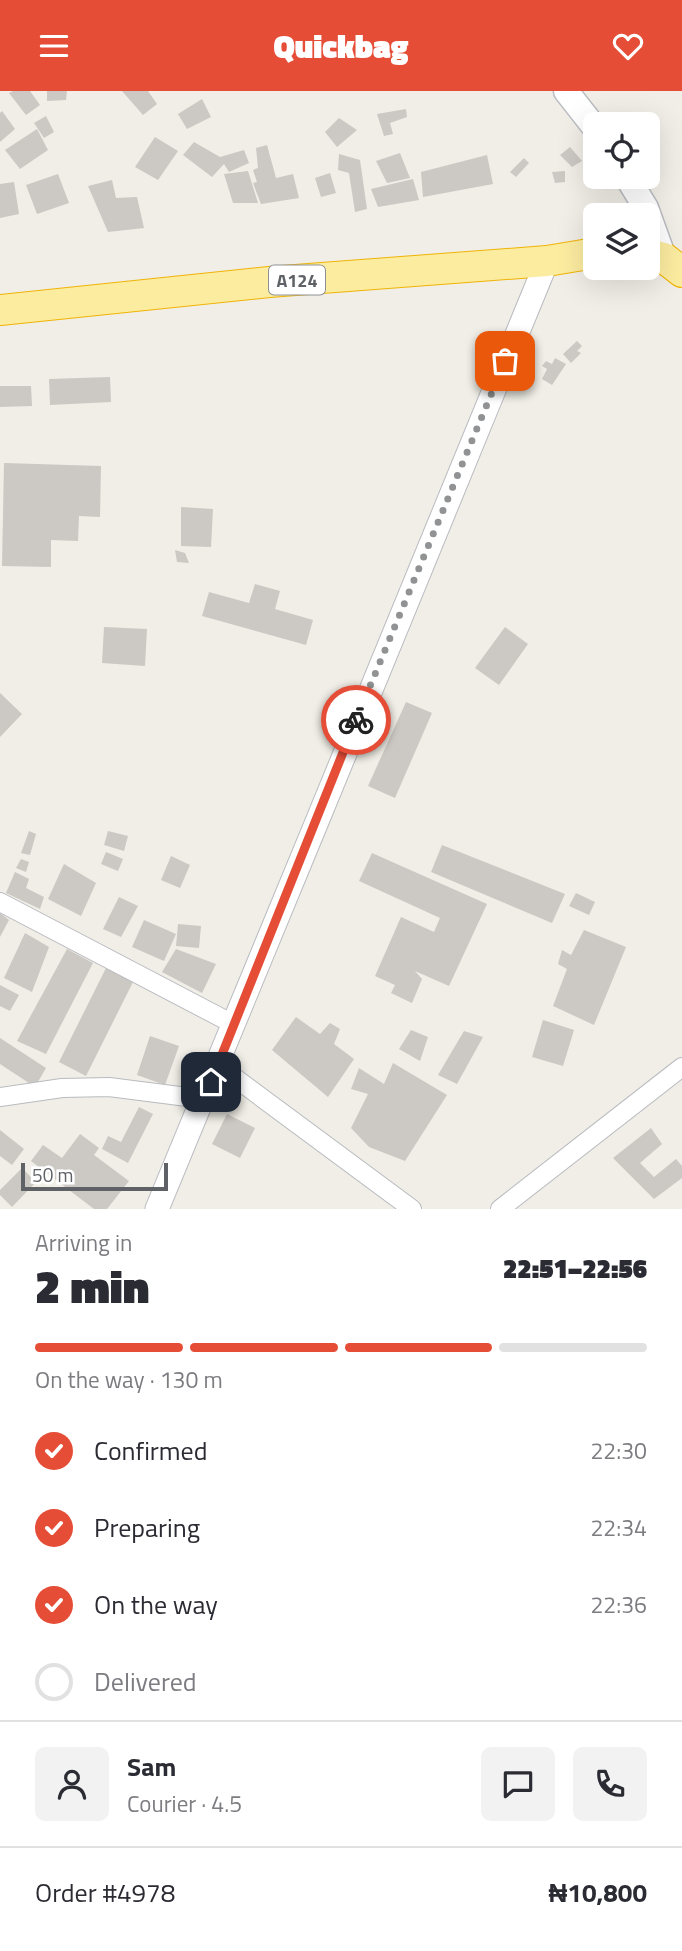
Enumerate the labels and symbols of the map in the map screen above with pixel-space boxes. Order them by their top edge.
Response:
road number: A124 [269,265,325,295]
pin [475,331,535,391]
courier [321,685,391,755]
pin [181,1052,241,1112]
scale bar [21,1160,168,1192]

